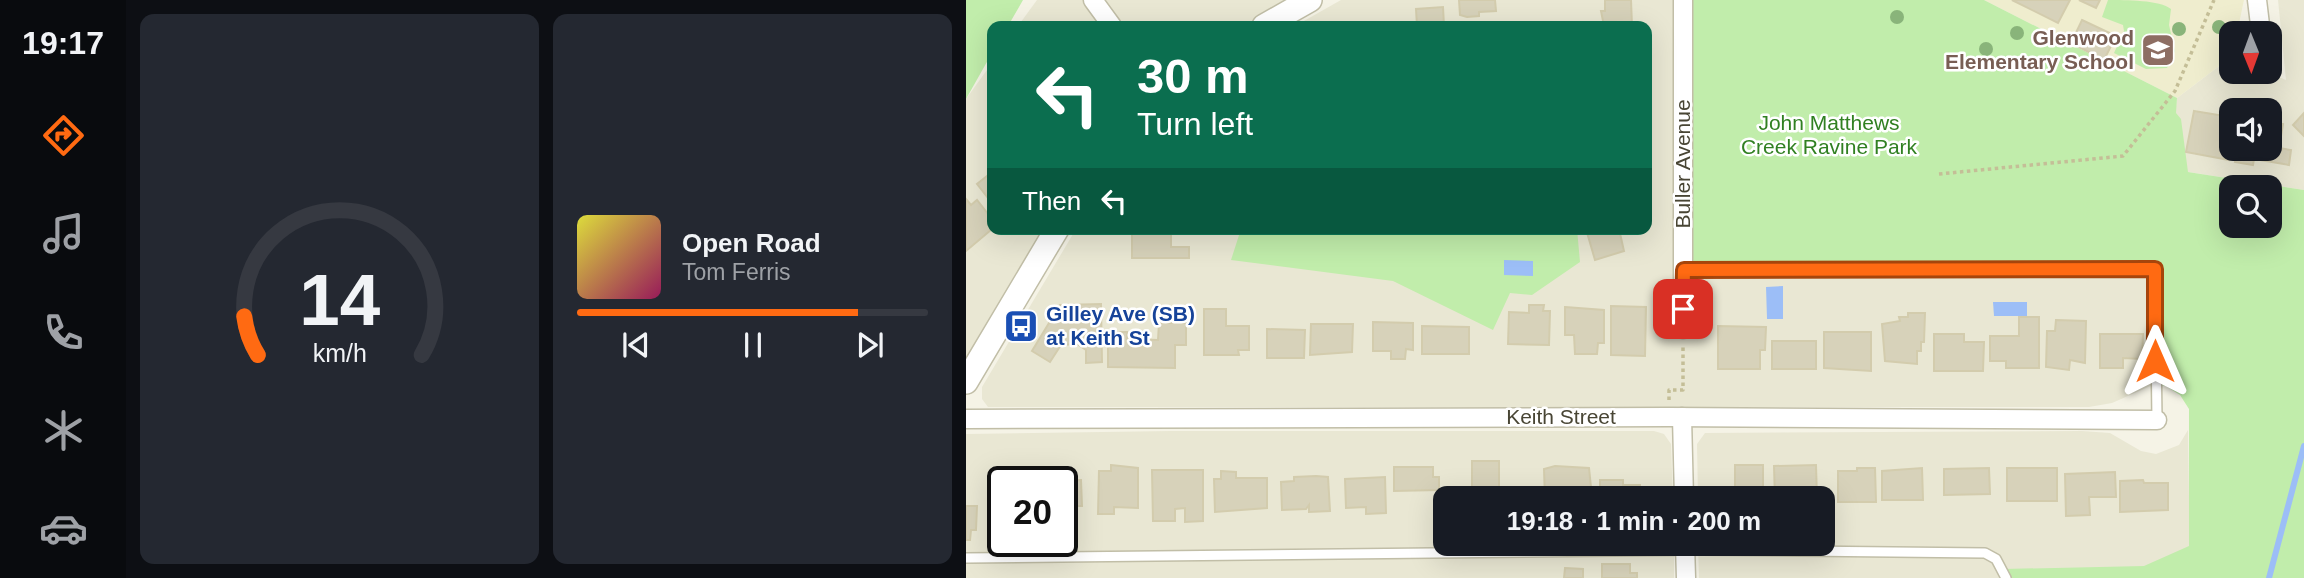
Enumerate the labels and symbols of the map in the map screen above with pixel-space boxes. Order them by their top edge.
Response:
north arrow [2219,21,2282,84]
place label: Glenwood Elementary School [1945,26,2134,73]
school or university icon: Glenwood Elementary School [2139,31,2177,69]
street label: Buller Avenue [1671,99,1694,229]
park label: John Matthews Creek Ravine Park [1741,111,1918,158]
pin [1653,279,1713,339]
place label: Gilley Ave (SB) at Keith St [1046,302,1195,349]
bus stop icon: Gilley Ave (SB) at Keith St [1002,307,1040,345]
position arrow [2118,324,2192,398]
street label: Keith Street [1506,405,1616,428]
speed limit sign: 20 [987,466,1078,557]

